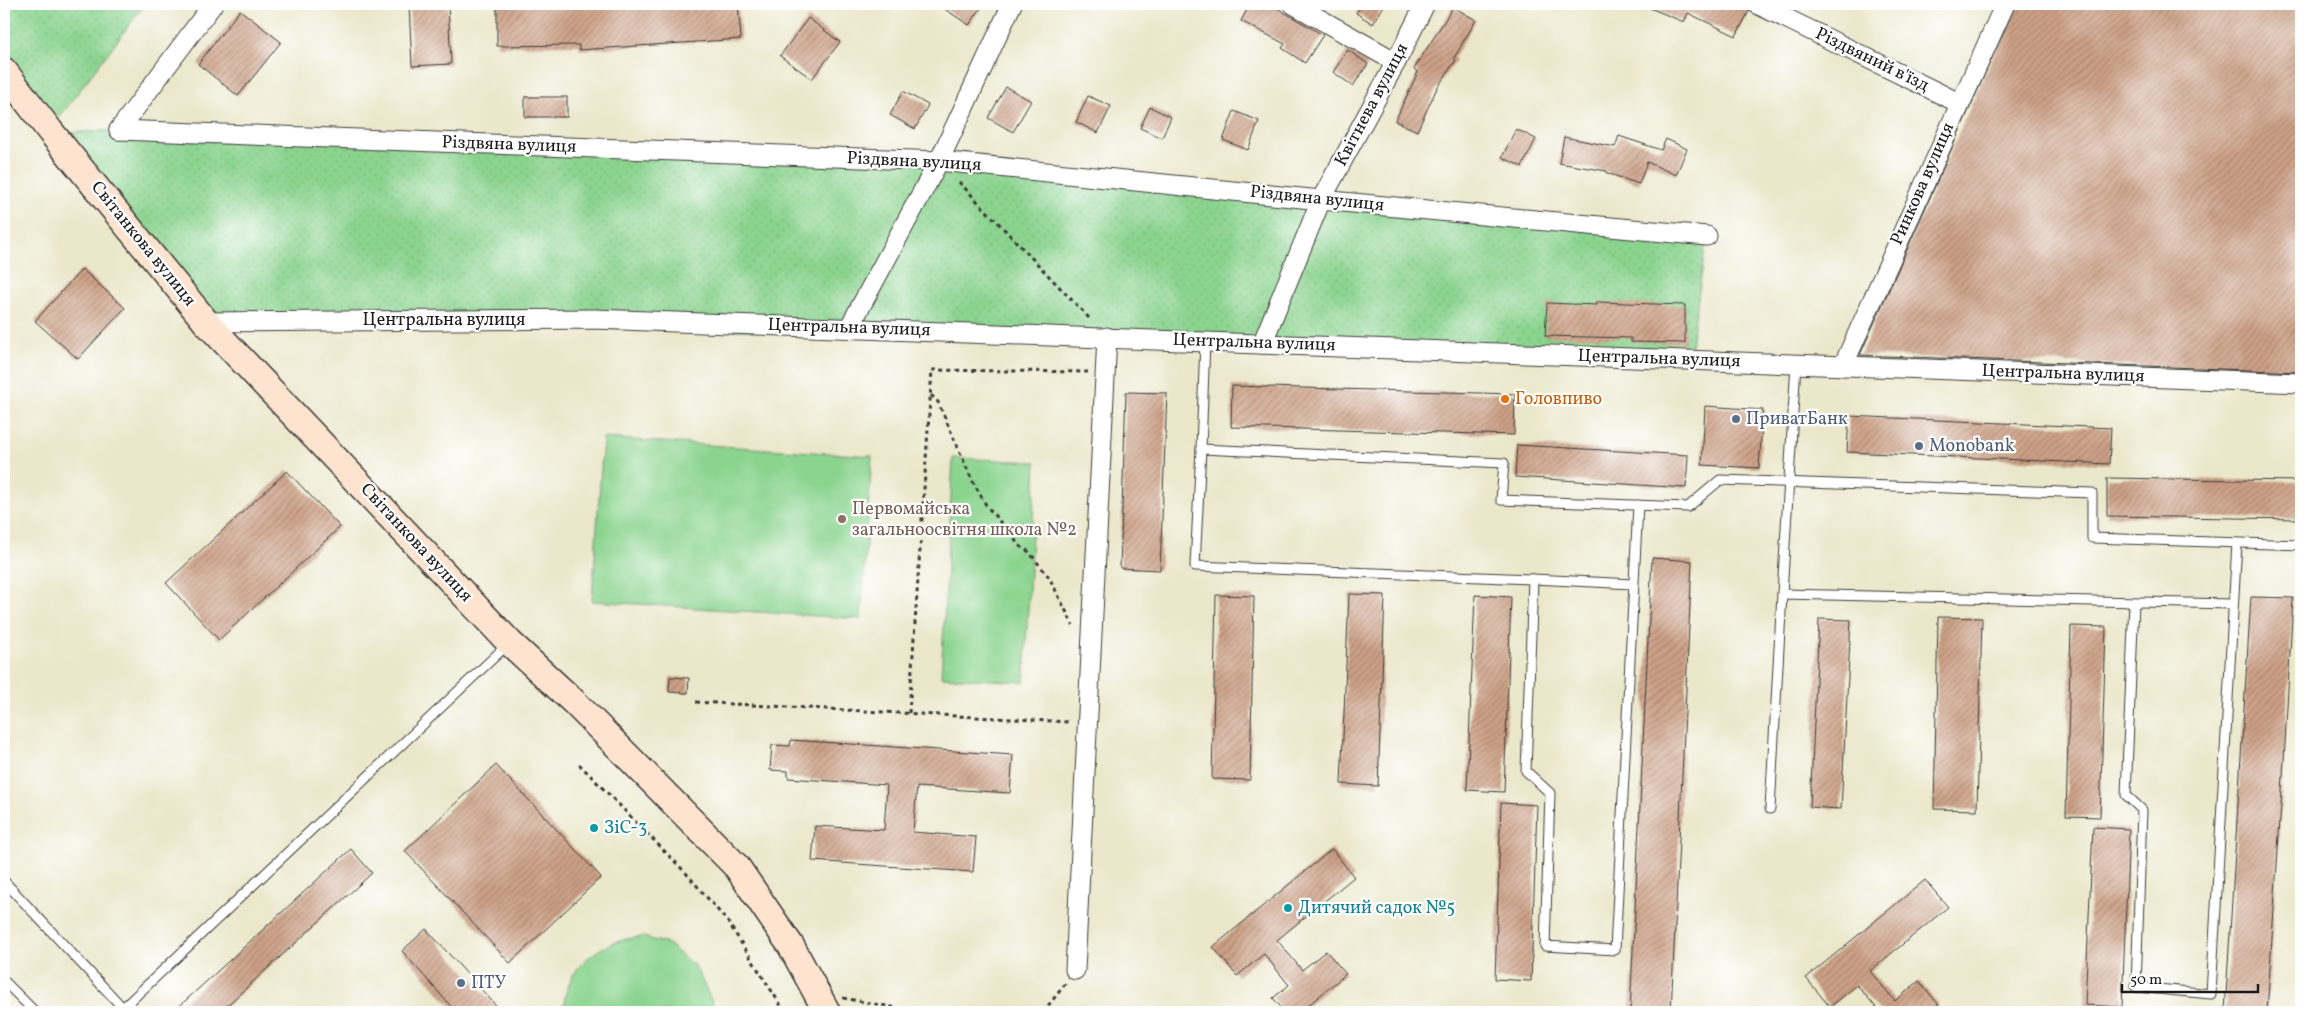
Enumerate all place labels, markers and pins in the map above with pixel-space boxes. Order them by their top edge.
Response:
place label: Головпиво [1515,387,1602,412]
marker: Головпиво [1499,393,1511,405]
place label: ПриватБанк [1746,407,1848,432]
marker: ПриватБанк [1730,413,1742,425]
place label: Monobank [1929,434,2015,459]
marker: Monobank [1913,440,1925,452]
place label: Первомайська загальноосвітня школа №2 [852,497,1077,543]
marker: Первомайська загальноосвітня школа №2 [836,513,848,525]
place label: ЗіС-3 [604,816,647,841]
marker: ЗіС-3 [588,822,600,834]
place label: Дитячий садок №5 [1298,896,1455,921]
marker: Дитячий садок №5 [1282,902,1294,914]
place label: ПТУ [471,971,506,996]
marker: ПТУ [455,977,467,989]

